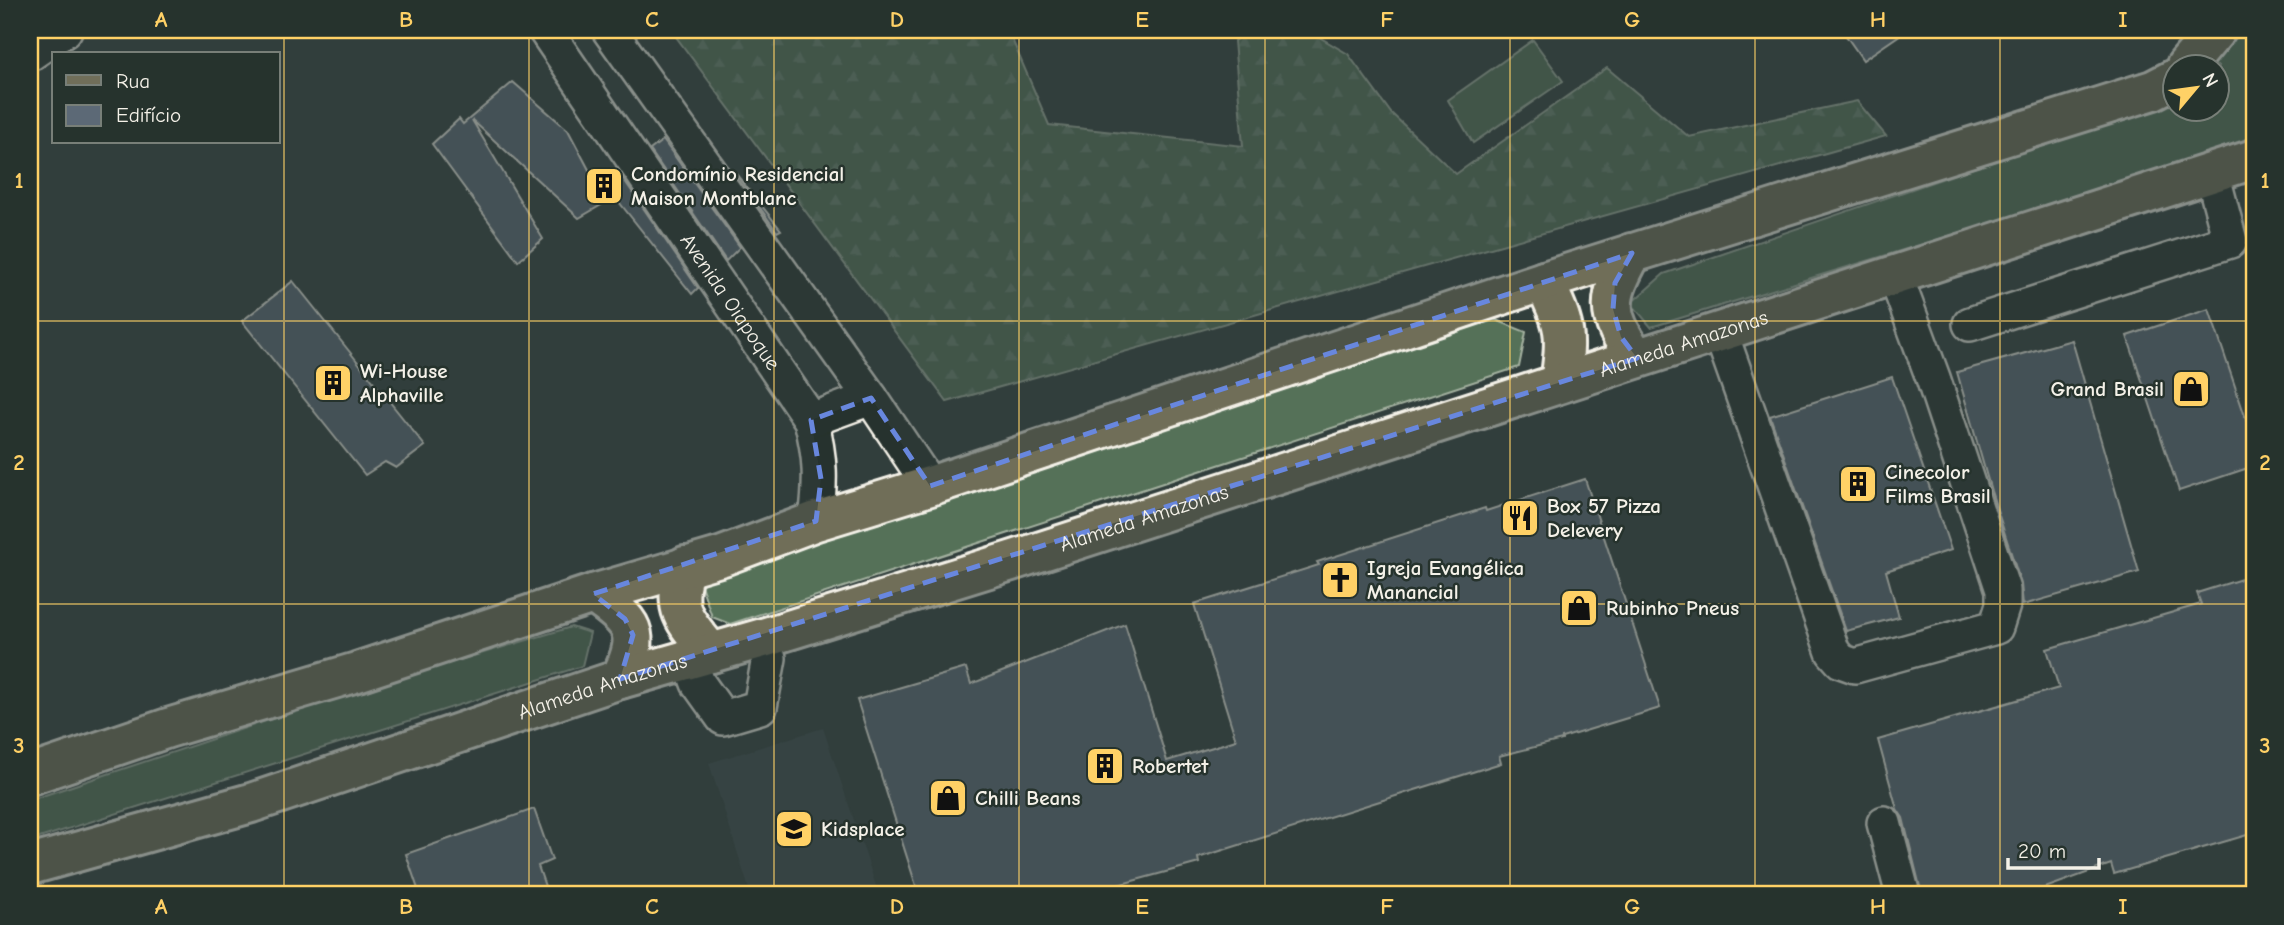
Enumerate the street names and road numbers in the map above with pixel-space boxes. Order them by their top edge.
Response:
street label: Avenida Oiapoque [675,229,785,375]
street label: Alameda Amazonas [1596,305,1771,382]
street label: Alameda Amazonas [1057,480,1231,556]
street label: Alameda Amazonas [515,648,690,724]

